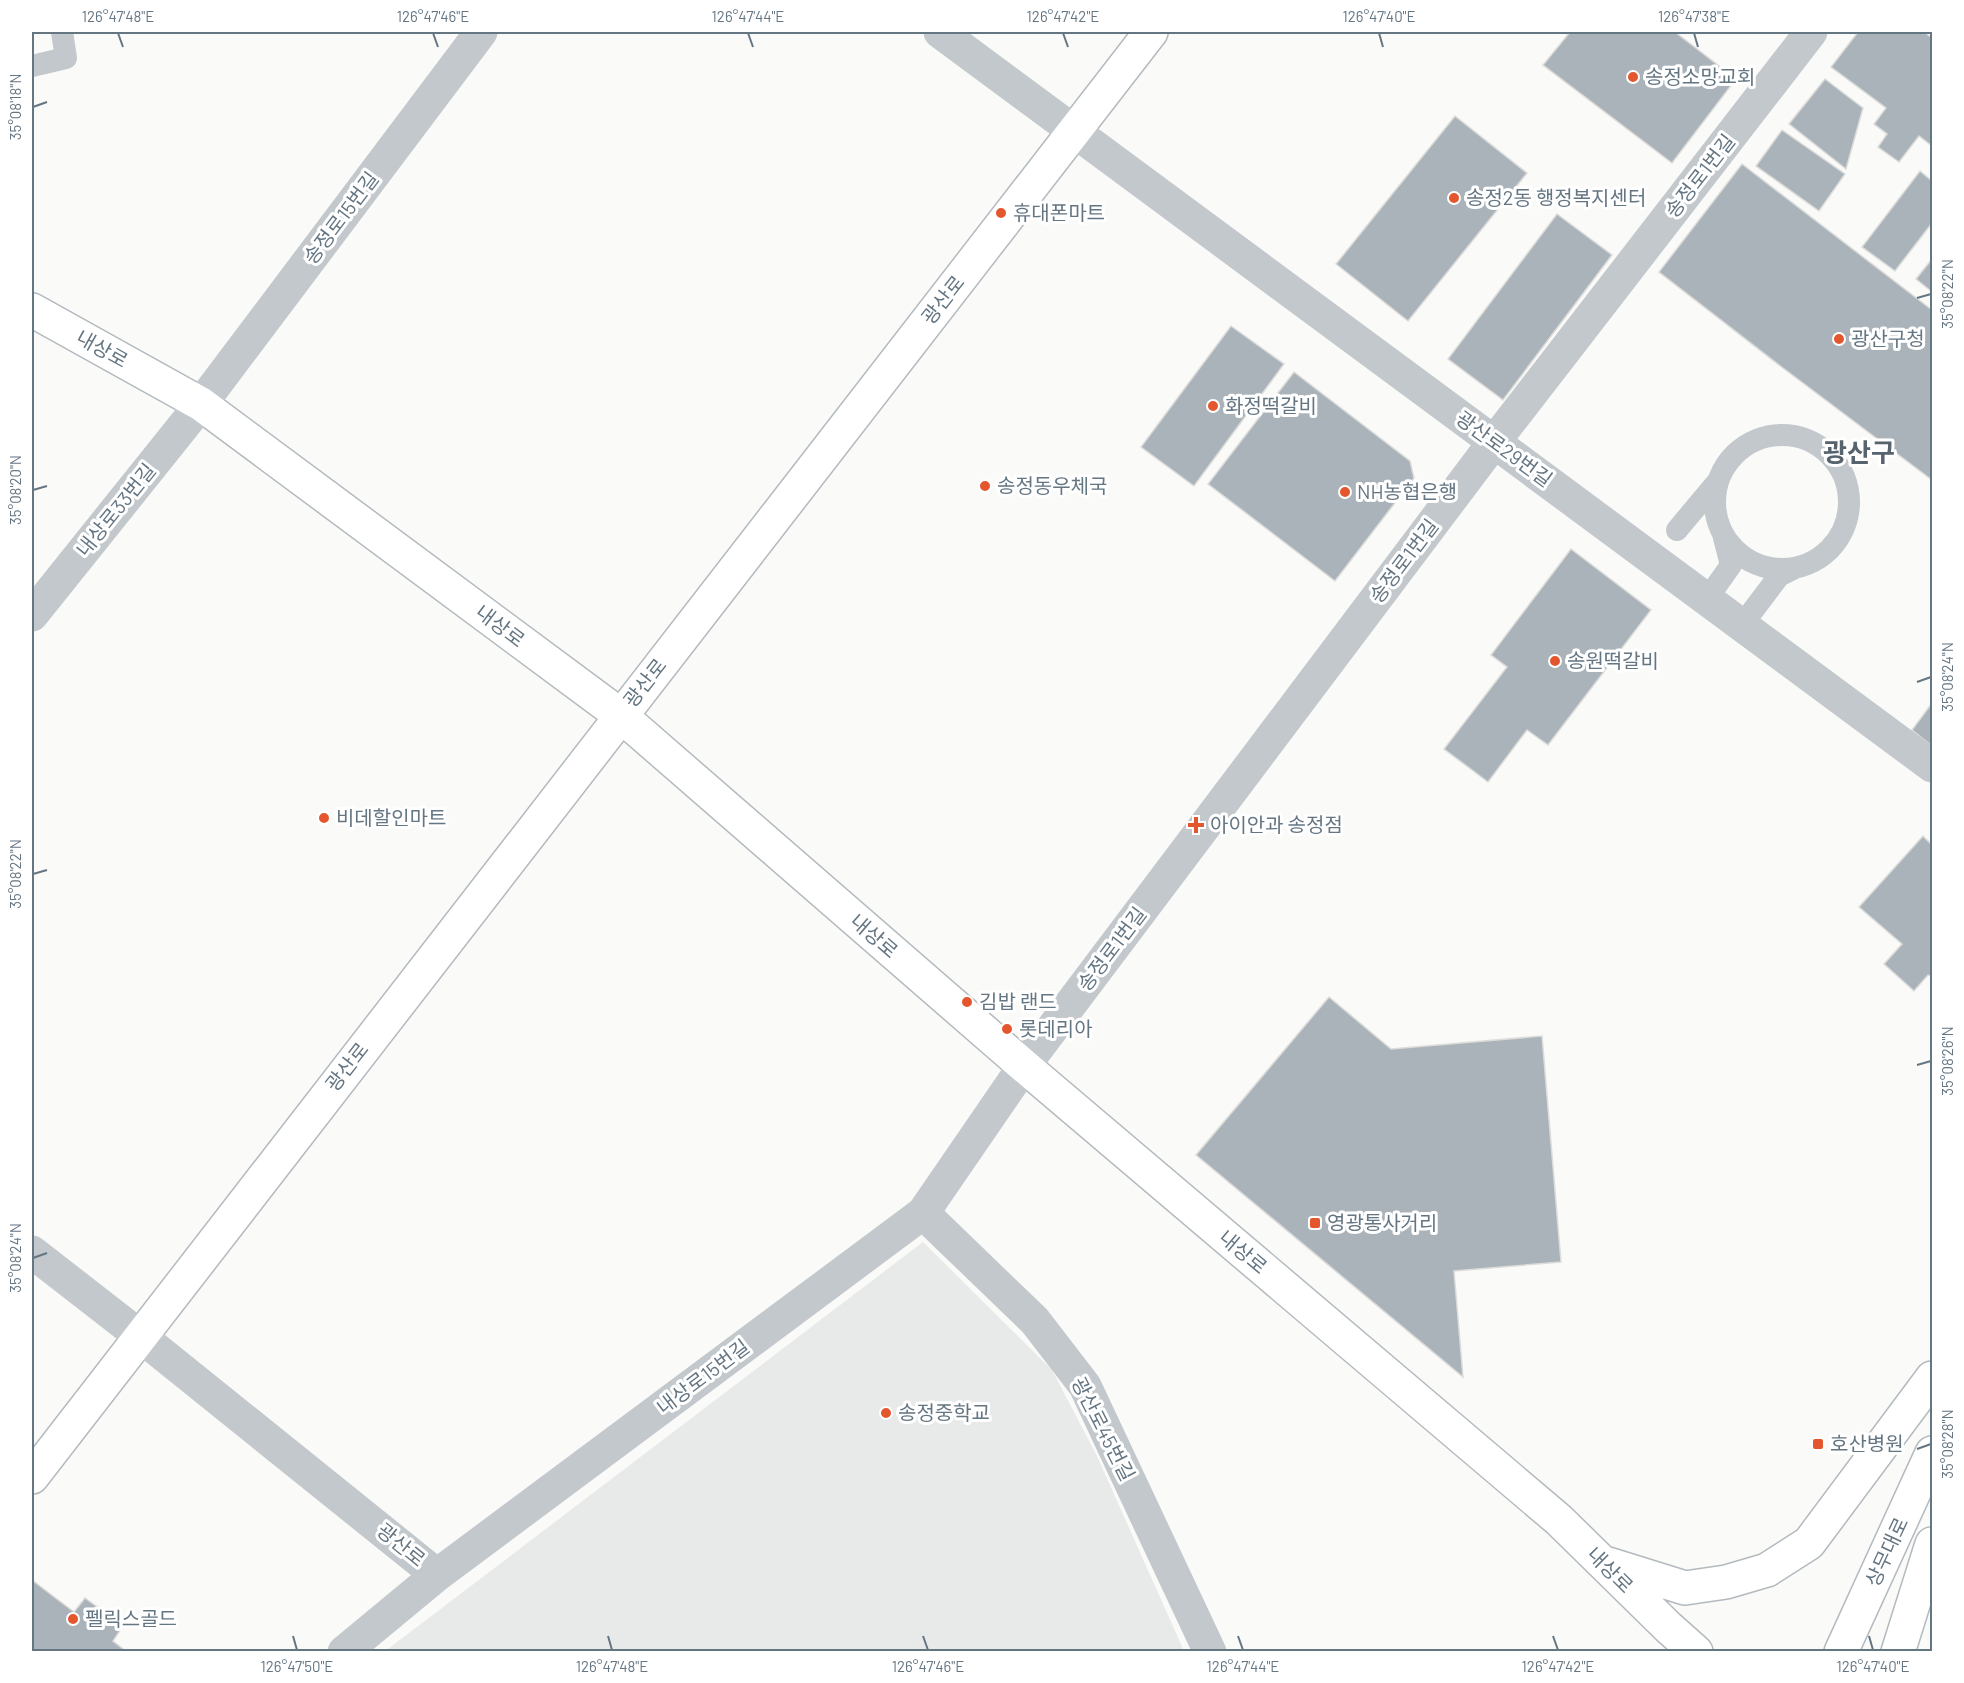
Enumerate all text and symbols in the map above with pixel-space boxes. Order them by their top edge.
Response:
text: 126°47'48"E [82,7,154,25]
text: 126°47'46"E [397,7,469,25]
text: 126°47'44"E [712,7,784,25]
text: 126°47'42"E [1027,7,1099,25]
text: 126°47'40"E [1342,7,1416,25]
text: 126°47'38"E [1658,7,1730,25]
place label: 송정소망교회 [1645,64,1755,88]
marker: 송정소망교회 [1626,70,1640,84]
text: 35°08'18"N [6,74,24,140]
street label: 송정로1번길 [1659,129,1739,222]
street label: 송정로15번길 [298,167,383,268]
place label: 송정2동 행정복지센터 [1466,185,1646,209]
marker: 송정2동 행정복지센터 [1447,191,1461,205]
place label: 휴대폰마트 [1013,200,1105,224]
marker: 휴대폰마트 [994,206,1008,220]
text: 35°08'22"N [1938,259,1956,329]
street label: 광산로 [916,270,969,329]
street label: 내상로 [73,324,132,372]
place label: 광산구청 [1851,326,1925,350]
marker: 광산구청 [1832,332,1846,346]
place label: 화정떡갈비 [1225,393,1317,417]
marker: 화정떡갈비 [1206,399,1220,413]
street label: 광산로29번길 [1452,405,1557,491]
district label: 광산구 [1823,436,1895,467]
text: 35°08'20"N [6,455,24,525]
street label: 내상로33번길 [70,458,160,561]
place label: 송정동우체국 [997,473,1107,497]
marker: 송정동우체국 [978,479,992,493]
place label: NH농협은행 [1357,479,1457,503]
marker: NH농협은행 [1338,485,1352,499]
street label: 송정로1번길 [1364,514,1443,607]
street label: 내상로 [471,599,530,651]
text: 35°08'24"N [1938,642,1956,712]
place label: 송원떡갈비 [1567,648,1659,672]
street label: 광산로 [618,653,671,712]
marker: 송원떡갈비 [1548,654,1562,668]
place label: 비데할인마트 [336,805,446,829]
marker: 비데할인마트 [317,811,331,825]
place label: 아이안과 송정점 [1210,812,1343,836]
marker: 아이안과 송정점 [1187,816,1205,834]
text: 35°08'22"N [6,839,24,909]
street label: 송정로1번길 [1072,902,1151,995]
street label: 내상로 [846,908,903,962]
place label: 김밥 랜드 [979,989,1057,1013]
marker: 김밥 랜드 [960,995,974,1009]
place label: 롯데리아 [1019,1016,1093,1040]
marker: 롯데리아 [1000,1022,1014,1036]
text: 35°08'26"N [1938,1026,1956,1096]
street label: 광산로 [320,1037,373,1096]
place label: 영광통사거리 [1327,1210,1437,1234]
marker: 영광통사거리 [1308,1216,1322,1230]
text: 35°08'24"N [6,1223,24,1293]
street label: 내상로 [1215,1224,1273,1278]
street label: 내상로15번길 [652,1334,753,1419]
street label: 광산로45번길 [1067,1373,1140,1484]
place label: 송정중학교 [898,1400,990,1424]
marker: 송정중학교 [879,1406,893,1420]
text: 35°08'28"N [1938,1409,1956,1479]
place label: 호산병원 [1830,1431,1904,1455]
marker: 호산병원 [1811,1437,1825,1451]
street label: 상무대로 [1860,1513,1913,1590]
street label: 광산로 [373,1518,431,1571]
street label: 내상로 [1583,1541,1639,1597]
place label: 펠릭스골드 [85,1606,177,1630]
marker: 펠릭스골드 [66,1612,80,1626]
text: 126°47'50"E [261,1657,333,1675]
text: 126°47'48"E [576,1657,648,1675]
text: 126°47'46"E [892,1657,964,1675]
text: 126°47'44"E [1207,1657,1279,1675]
text: 126°47'42"E [1522,1657,1594,1675]
text: 126°47'40"E [1836,1657,1910,1675]

